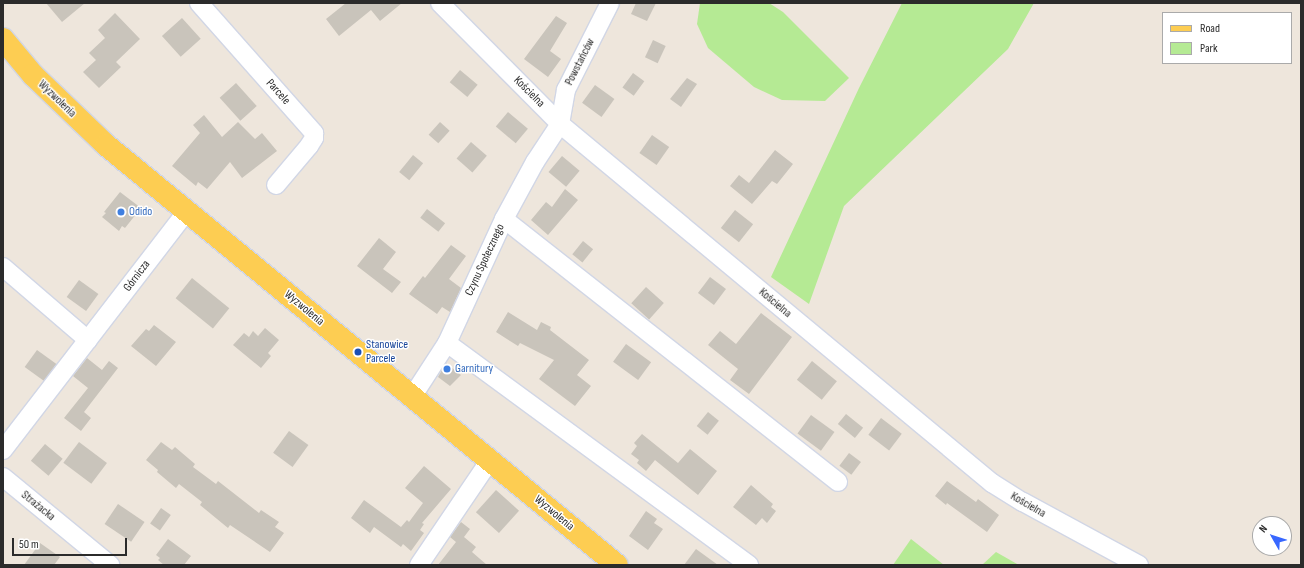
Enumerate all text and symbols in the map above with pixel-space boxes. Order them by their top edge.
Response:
legend [1162,12,1292,64]
text: Road [1200,21,1220,36]
street label: Powstańców [562,36,598,88]
text: Park [1200,41,1218,56]
street label: Kościelna [510,73,548,111]
street label: Parcele [263,76,293,108]
street label: Wyzwolenia [35,77,79,121]
place label: Odido [129,205,152,219]
marker: Odido [116,207,126,217]
street label: Czynu Społecznego [462,222,508,298]
street label: Górnicza [121,258,153,294]
street label: Kościelna [756,285,794,321]
street label: Wyzwolenia [281,287,327,329]
place label: Stanowice Parcele [366,338,408,366]
marker: Stanowice Parcele [353,347,363,357]
place label: Garnitury [455,362,493,376]
marker: Garnitury [442,364,452,374]
street label: Strażacka [18,488,58,524]
street label: Kościelna [1008,489,1048,521]
street label: Wyzwolenia [531,492,577,534]
north arrow [1252,516,1292,556]
text: N [1256,522,1270,535]
scale bar [14,530,129,556]
text: 50 m [19,537,39,552]

